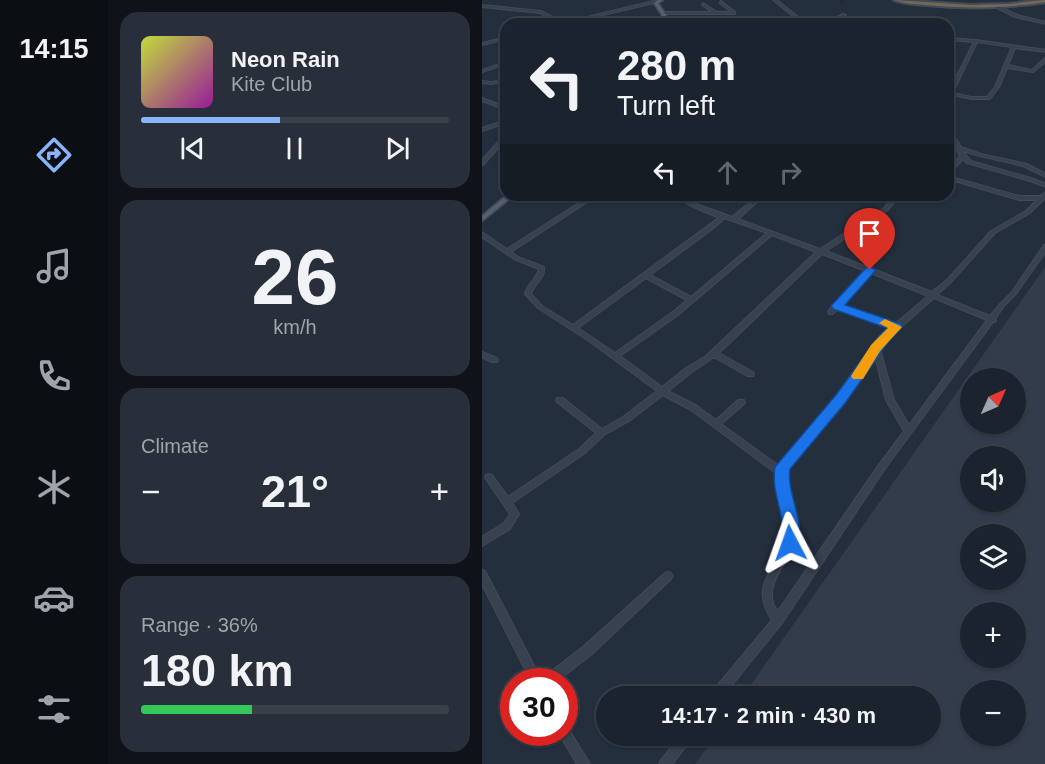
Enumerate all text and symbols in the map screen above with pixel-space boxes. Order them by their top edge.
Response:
text: 14:15 [19,34,89,64]
icon: left [518,42,596,120]
text: 280 m [617,42,736,89]
text: Neon Rain [231,47,340,72]
text: Kite Club [231,73,312,95]
text: Turn left [617,91,715,121]
icon: previous [176,132,209,165]
icon: pause [278,132,311,165]
icon: next [381,132,414,165]
icon: directions [33,134,75,176]
icon: left [648,156,681,189]
icon: ahead [711,156,744,189]
icon: right [774,156,807,189]
pin [844,208,895,270]
icon: arrive [853,217,886,250]
text: 26 [252,233,338,321]
icon: music [33,245,75,287]
text: km/h [273,316,317,338]
icon: phone [33,355,75,397]
north arrow [960,368,1026,434]
map controls [960,368,1026,746]
text: Climate [141,435,209,457]
button: sound [960,446,1026,512]
icon: climate [33,466,75,508]
text: 21° [261,466,329,517]
text: − [141,473,160,510]
text: + [430,473,449,510]
position arrow [758,511,822,575]
button: layers [960,524,1026,590]
icon: car [33,577,75,619]
button: + [960,602,1026,668]
text: Range · 36% [141,614,258,636]
text: 180 km [141,645,294,696]
speed limit sign: 30 [500,668,578,746]
button: − [960,680,1026,746]
icon: filters [33,688,75,730]
text: 14:17 · 2 min · 430 m [661,703,876,728]

